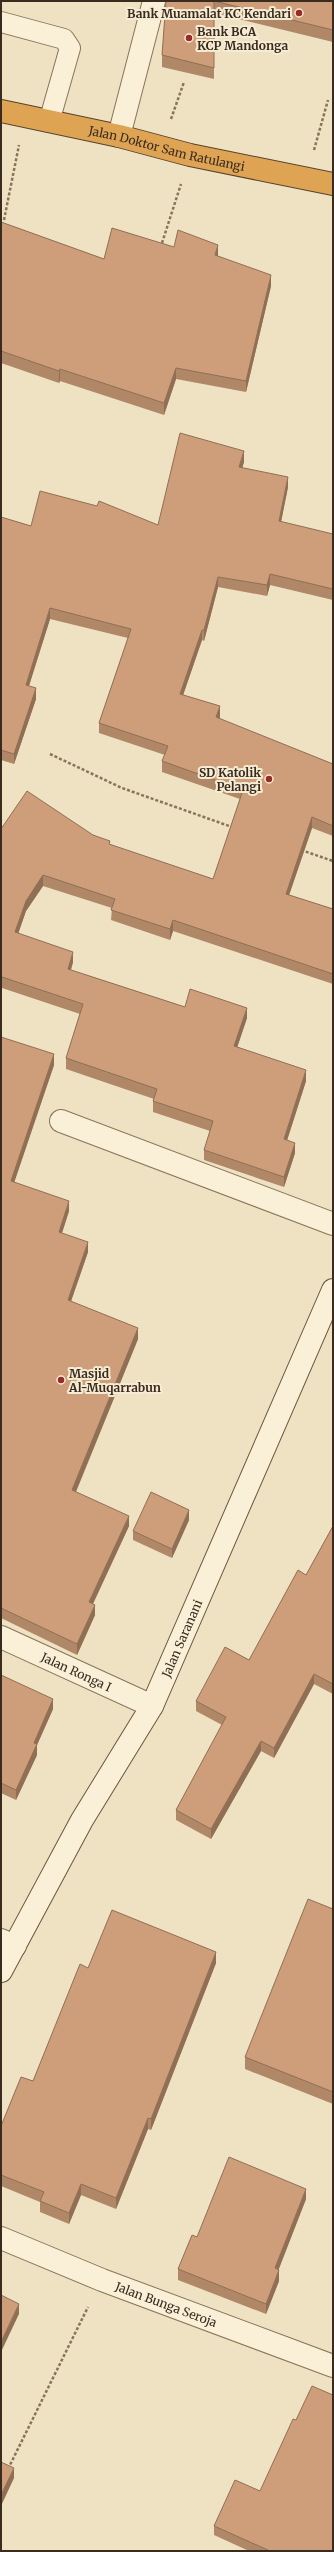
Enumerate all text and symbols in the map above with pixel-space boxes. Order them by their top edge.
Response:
place label: Bank Muamalat KC Kendari [127,6,291,21]
marker: Bank Muamalat KC Kendari [294,8,304,18]
place label: Bank BCA KCP Mandonga [197,24,289,53]
marker: Bank BCA KCP Mandonga [184,33,194,43]
street label: Jalan Doktor Sam Ratulangi [87,122,246,173]
place label: SD Katolik Pelangi [199,765,261,794]
marker: SD Katolik Pelangi [264,774,274,784]
place label: Masjid Al-Muqarrabun [68,1366,161,1395]
marker: Masjid Al-Muqarrabun [56,1375,66,1385]
street label: Jalan Saranani [158,1597,205,1680]
street label: Jalan Ronga I [38,1649,114,1694]
street label: Jalan Bunga Seroja [113,2278,220,2330]

